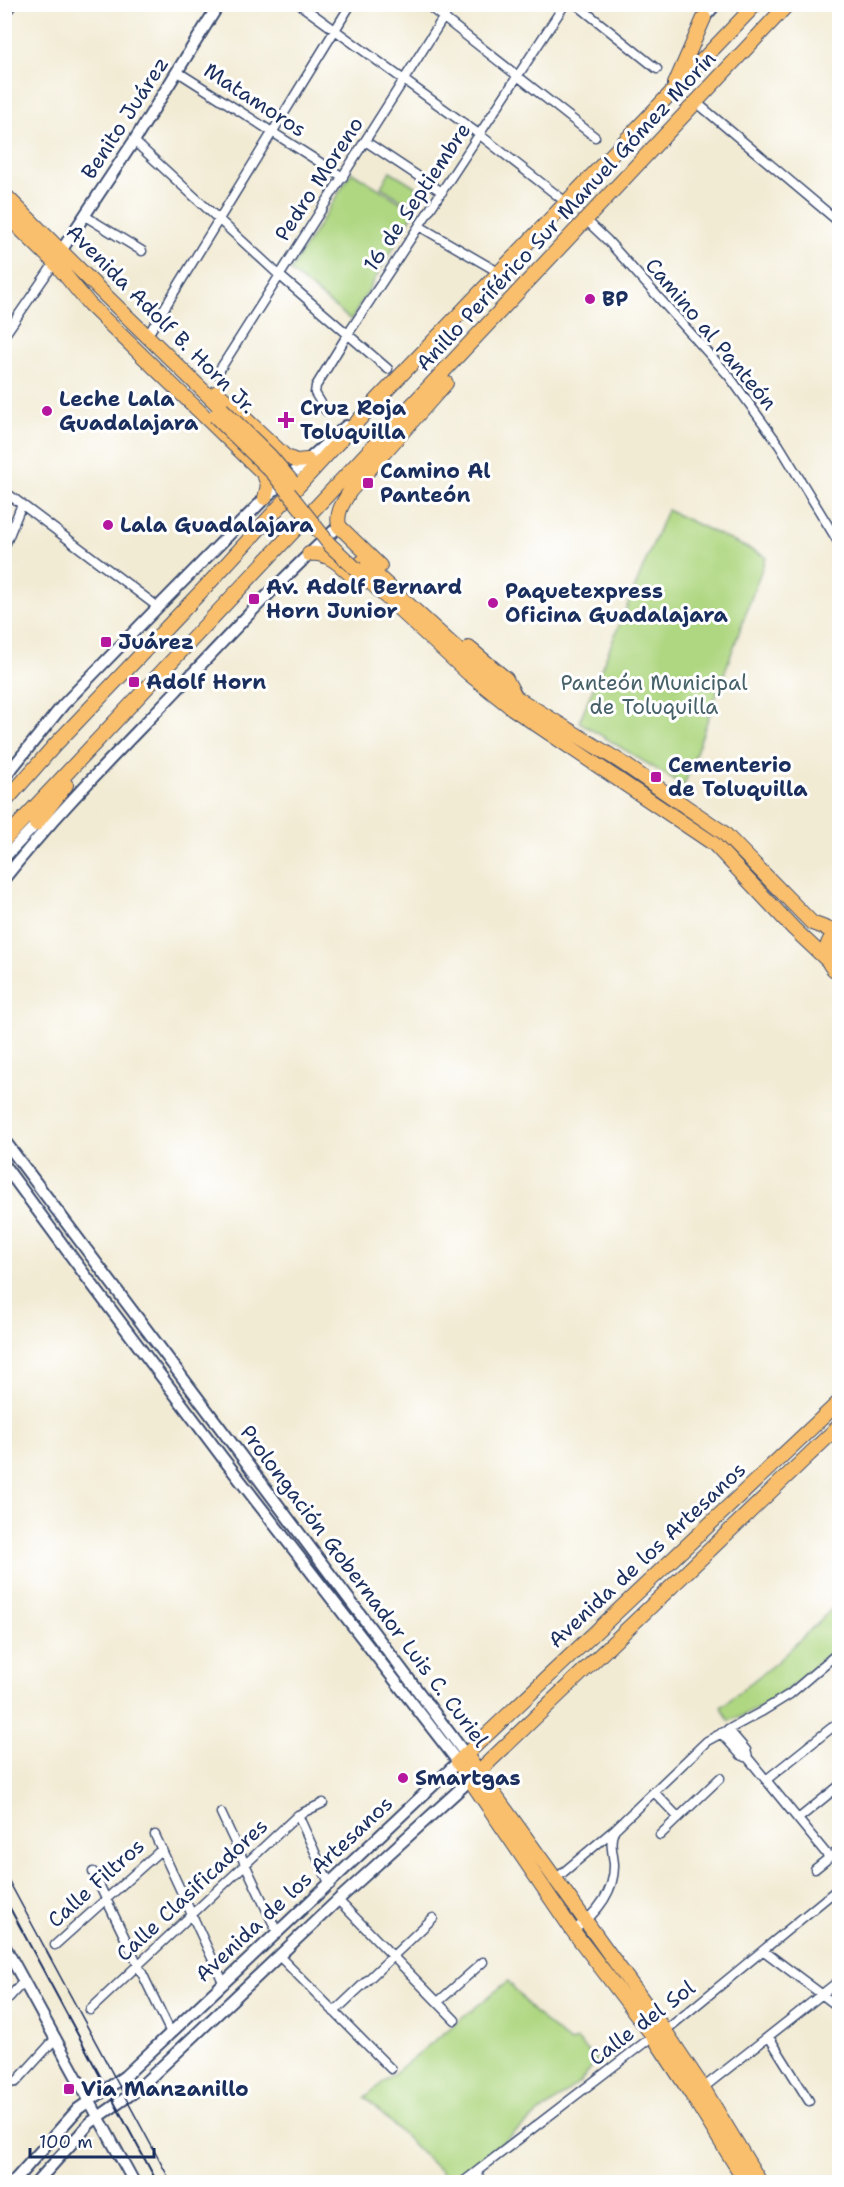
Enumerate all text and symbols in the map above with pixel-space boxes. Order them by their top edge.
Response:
street label: Anillo Periférico Sur Manuel Gómez Morín [410,45,722,377]
street label: Benito Juárez [75,51,175,185]
street label: Matamoros [198,56,312,144]
street label: Pedro Moreno [268,111,370,247]
street label: 16 de Septiembre [357,117,477,277]
street label: Avenida Adolf B. Horn Jr. [60,218,262,420]
street label: Camino al Panteón [639,252,783,416]
place label: BP [602,285,628,313]
marker: BP [583,292,597,306]
place label: Leche Lala Guadalajara [59,385,199,437]
place label: Cruz Roja Toluquilla [300,394,407,446]
marker: Leche Lala Guadalajara [40,404,54,418]
marker: Cruz Roja Toluquilla [277,411,295,429]
place label: Camino Al Panteón [380,457,491,509]
marker: Camino Al Panteón [361,476,375,490]
place label: Lala Guadalajara [120,511,314,539]
marker: Lala Guadalajara [101,518,115,532]
place label: Av. Adolf Bernard Horn Junior [266,573,462,625]
place label: Paquetexpress Oficina Guadalajara [505,577,728,629]
marker: Av. Adolf Bernard Horn Junior [247,592,261,606]
marker: Paquetexpress Oficina Guadalajara [486,596,500,610]
place label: Juárez [118,628,194,656]
marker: Juárez [99,635,113,649]
place label: Adolf Horn [146,668,266,696]
park label: Panteón Municipal de Toluquilla [561,669,748,721]
marker: Adolf Horn [127,675,141,689]
place label: Cementerio de Toluquilla [668,751,808,803]
marker: Cementerio de Toluquilla [649,770,663,784]
street label: Prolongación Gobernador Luis C. Curiel [234,1419,495,1753]
street label: Avenida de los Artesanos [542,1456,752,1654]
place label: Smartgas [415,1764,521,1792]
marker: Smartgas [396,1771,410,1785]
street label: Avenida de los Artesanos [189,1790,399,1988]
street label: Calle Clasificadores [110,1812,274,1968]
street label: Calle Filtros [42,1832,150,1934]
street label: Calle del Sol [583,1974,701,2072]
place label: Via Manzanillo [81,2075,249,2103]
marker: Via Manzanillo [62,2082,76,2096]
scale bar [30,2121,154,2159]
text: 100 m [39,2130,93,2154]

